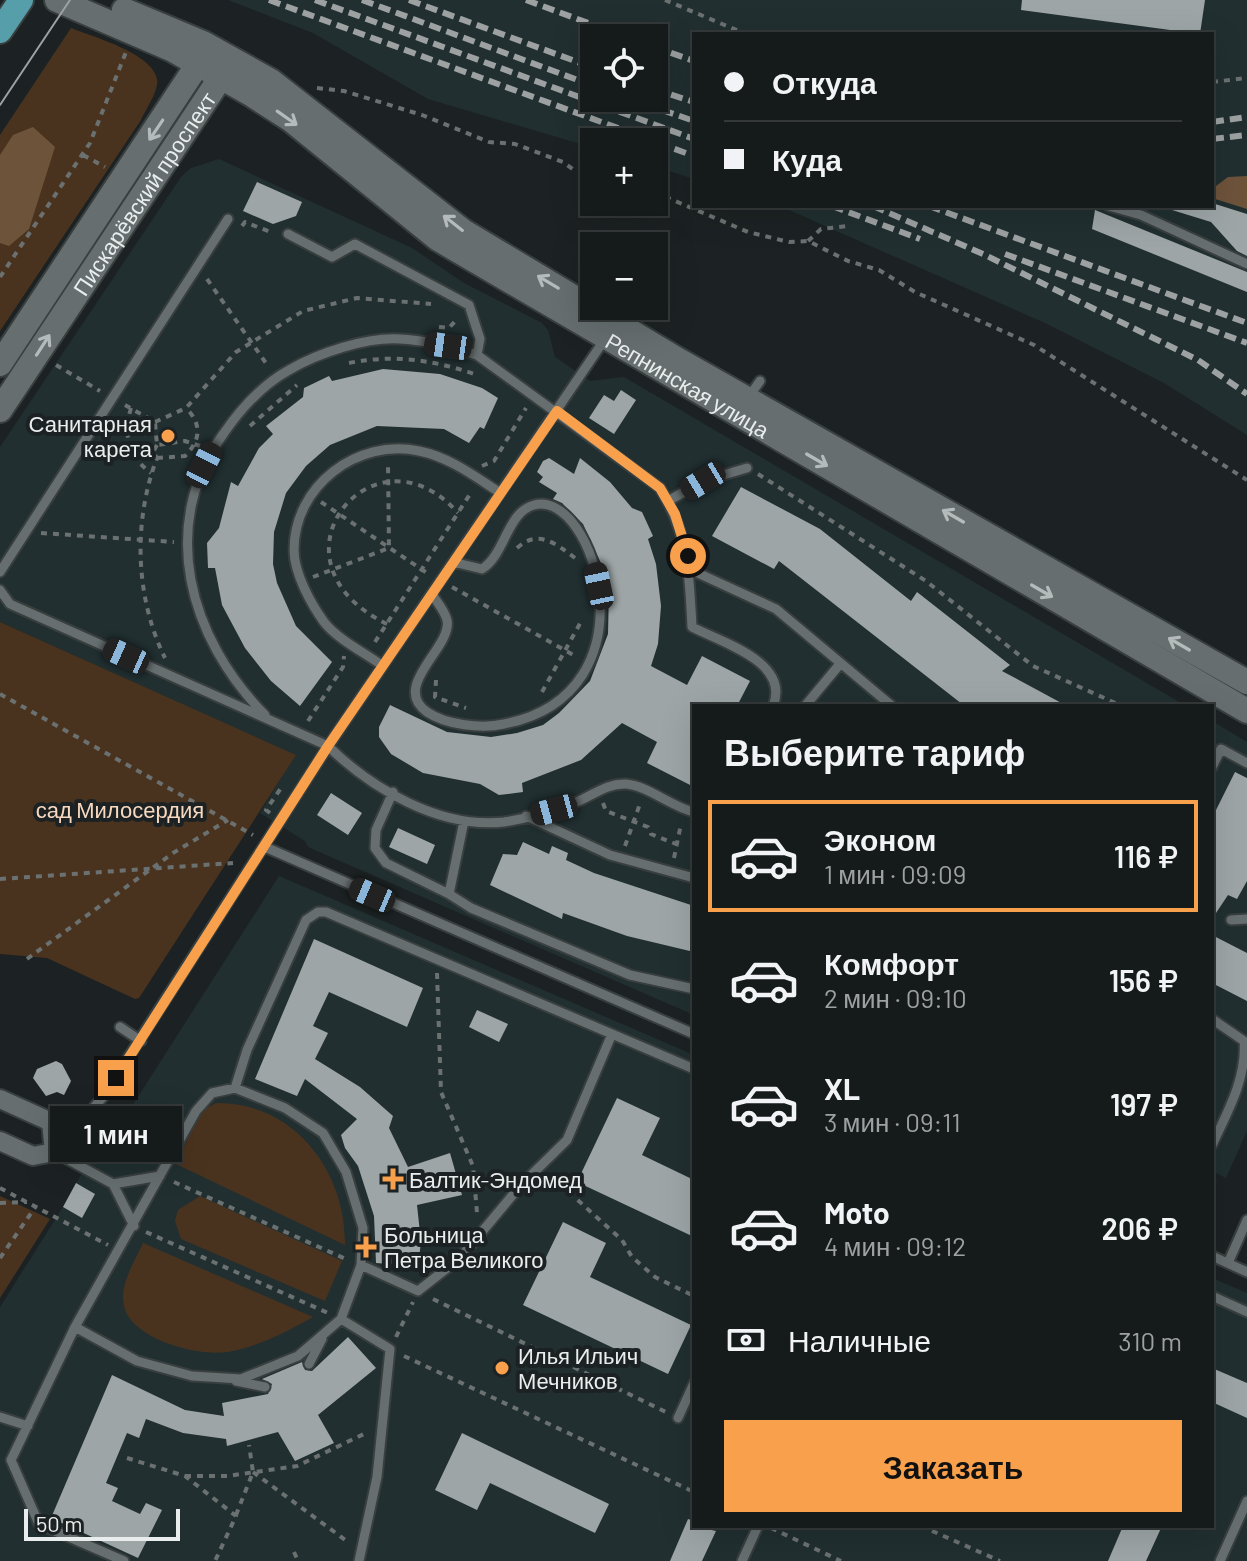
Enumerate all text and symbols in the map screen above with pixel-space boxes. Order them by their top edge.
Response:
map controls [580,24,668,320]
button: locate [580,24,668,112]
text: Откуда [772,64,877,100]
street label: Пискарёвский проспект [67,87,221,300]
one-way arrow [275,110,297,126]
one-way arrow [148,118,164,140]
button: + [580,128,668,216]
text: Куда [772,141,842,177]
one-way arrow [443,215,464,232]
button: − [580,232,668,320]
one-way arrow [537,273,560,289]
street label: Репнинская улица [602,327,775,443]
car [423,331,473,361]
one-way arrow [35,334,51,357]
place label: Санитарная карета [29,410,153,462]
marker: Санитарная карета [159,427,177,445]
car [182,438,226,492]
one-way arrow [805,452,828,468]
car [676,458,730,504]
one-way arrow [942,508,965,524]
route start [670,538,706,574]
car [582,560,616,612]
one-way arrow [1030,583,1053,599]
car [99,635,153,677]
one-way arrow [1168,636,1191,652]
text: Выберите тариф [724,730,1025,773]
car [528,792,580,828]
park label: сад Милосердия [36,796,204,823]
icon: car [728,820,800,892]
text: Эконом [824,821,937,857]
text: 116 ₽ [1114,838,1178,874]
text: 1 мин · 09:09 [824,858,966,889]
car [345,875,399,915]
icon: car [728,944,800,1016]
text: Комфорт [824,945,959,981]
text: 156 ₽ [1109,962,1178,998]
text: 2 мин · 09:10 [824,982,967,1013]
route end [98,1060,134,1096]
icon: car [728,1068,800,1140]
text: XL [824,1070,860,1106]
text: 197 ₽ [1110,1086,1178,1122]
callout: 1 мин [50,1106,182,1162]
text: 3 мин · 09:11 [824,1106,961,1137]
text: 1 мин [83,1118,149,1149]
place label: Балтик-Эндомед [409,1166,582,1193]
marker: Балтик-Эндомед [384,1170,402,1188]
icon: car [728,1192,800,1264]
text: Moto [824,1194,890,1230]
text: 206 ₽ [1102,1210,1178,1246]
place label: Больница Петра Великого [384,1221,543,1273]
text: 4 мин · 09:12 [824,1230,966,1261]
marker: Больница Петра Великого [355,1236,377,1258]
icon: cash [724,1318,768,1362]
text: Наличные [788,1322,931,1358]
text: 310 m [1118,1325,1182,1356]
place label: Илья Ильич Мечников [518,1342,638,1393]
marker: Илья Ильич Мечников [493,1359,511,1377]
button: Заказать [724,1420,1182,1512]
scale bar [24,1505,180,1541]
text: 50 m [36,1510,82,1536]

